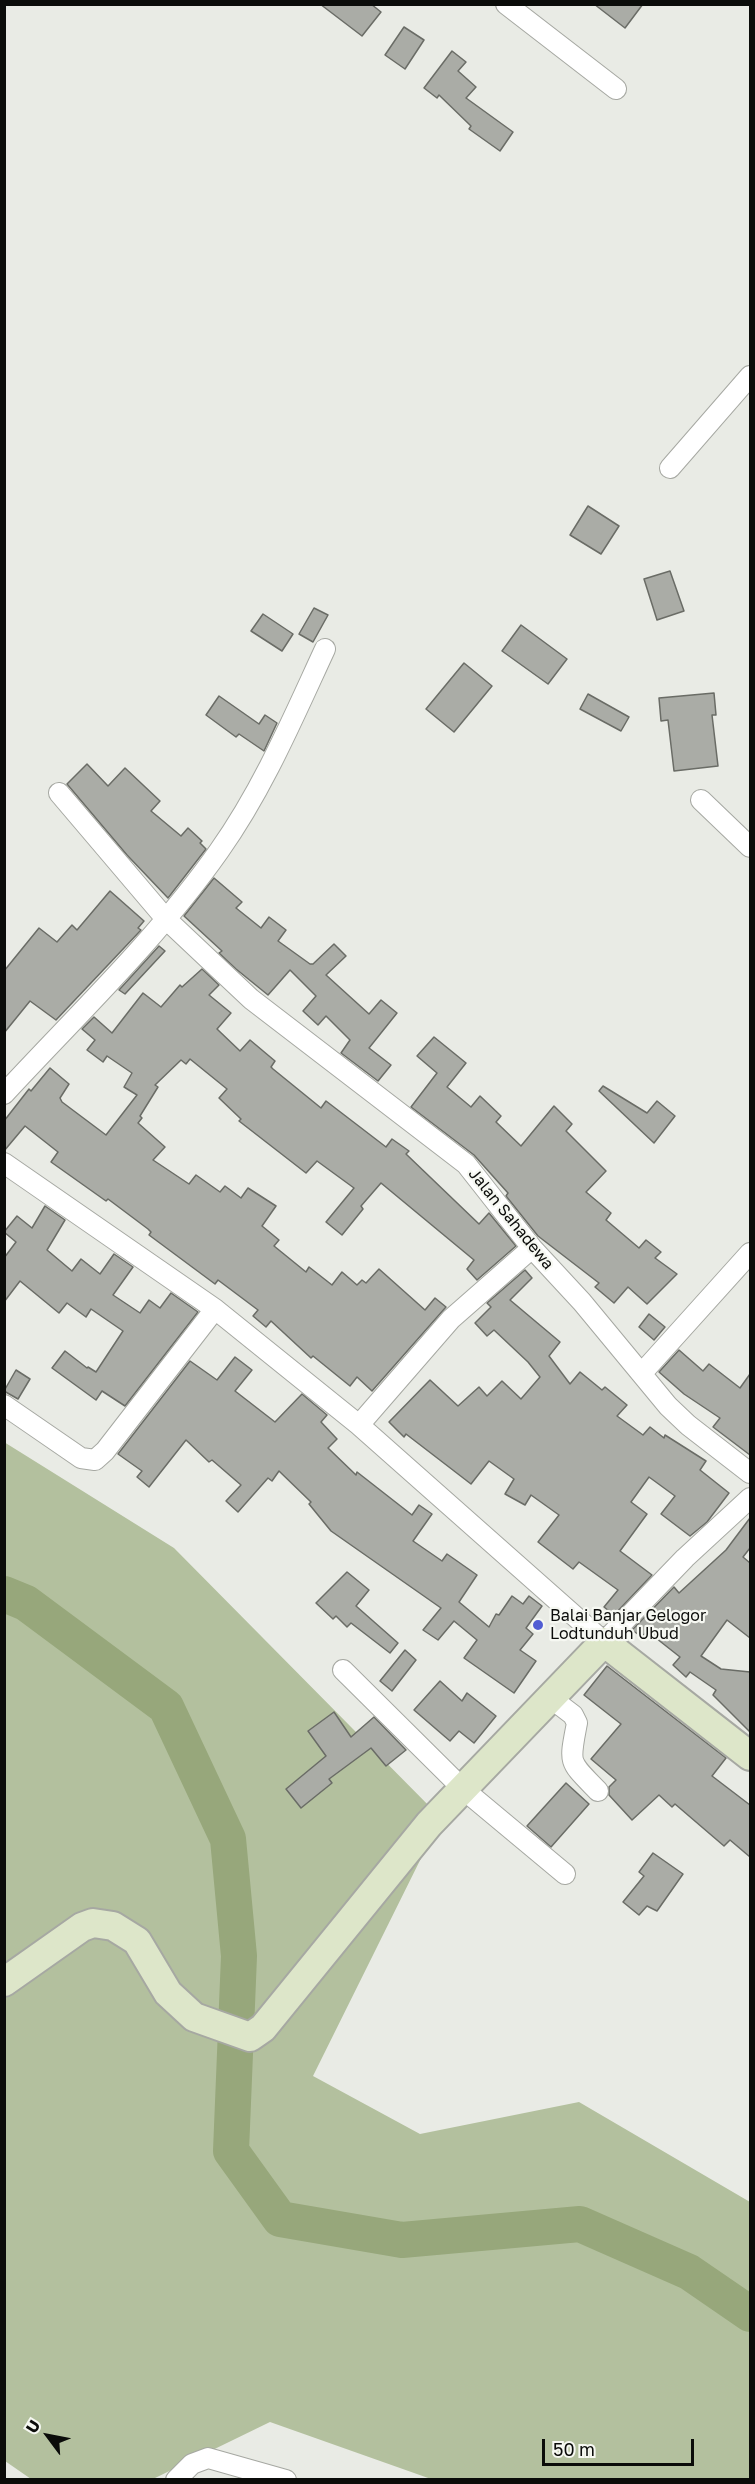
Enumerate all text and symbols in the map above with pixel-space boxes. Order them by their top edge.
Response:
street label: Jalan Sahadewa [464,1164,558,1274]
place label: Balai Banjar Gelogor Lodtunduh Ubud [550,1606,706,1644]
marker: Balai Banjar Gelogor Lodtunduh Ubud [531,1618,545,1632]
north arrow [18,2406,78,2466]
text: U [21,2416,44,2437]
scale bar [545,2427,696,2465]
text: 50 m [553,2438,595,2460]

